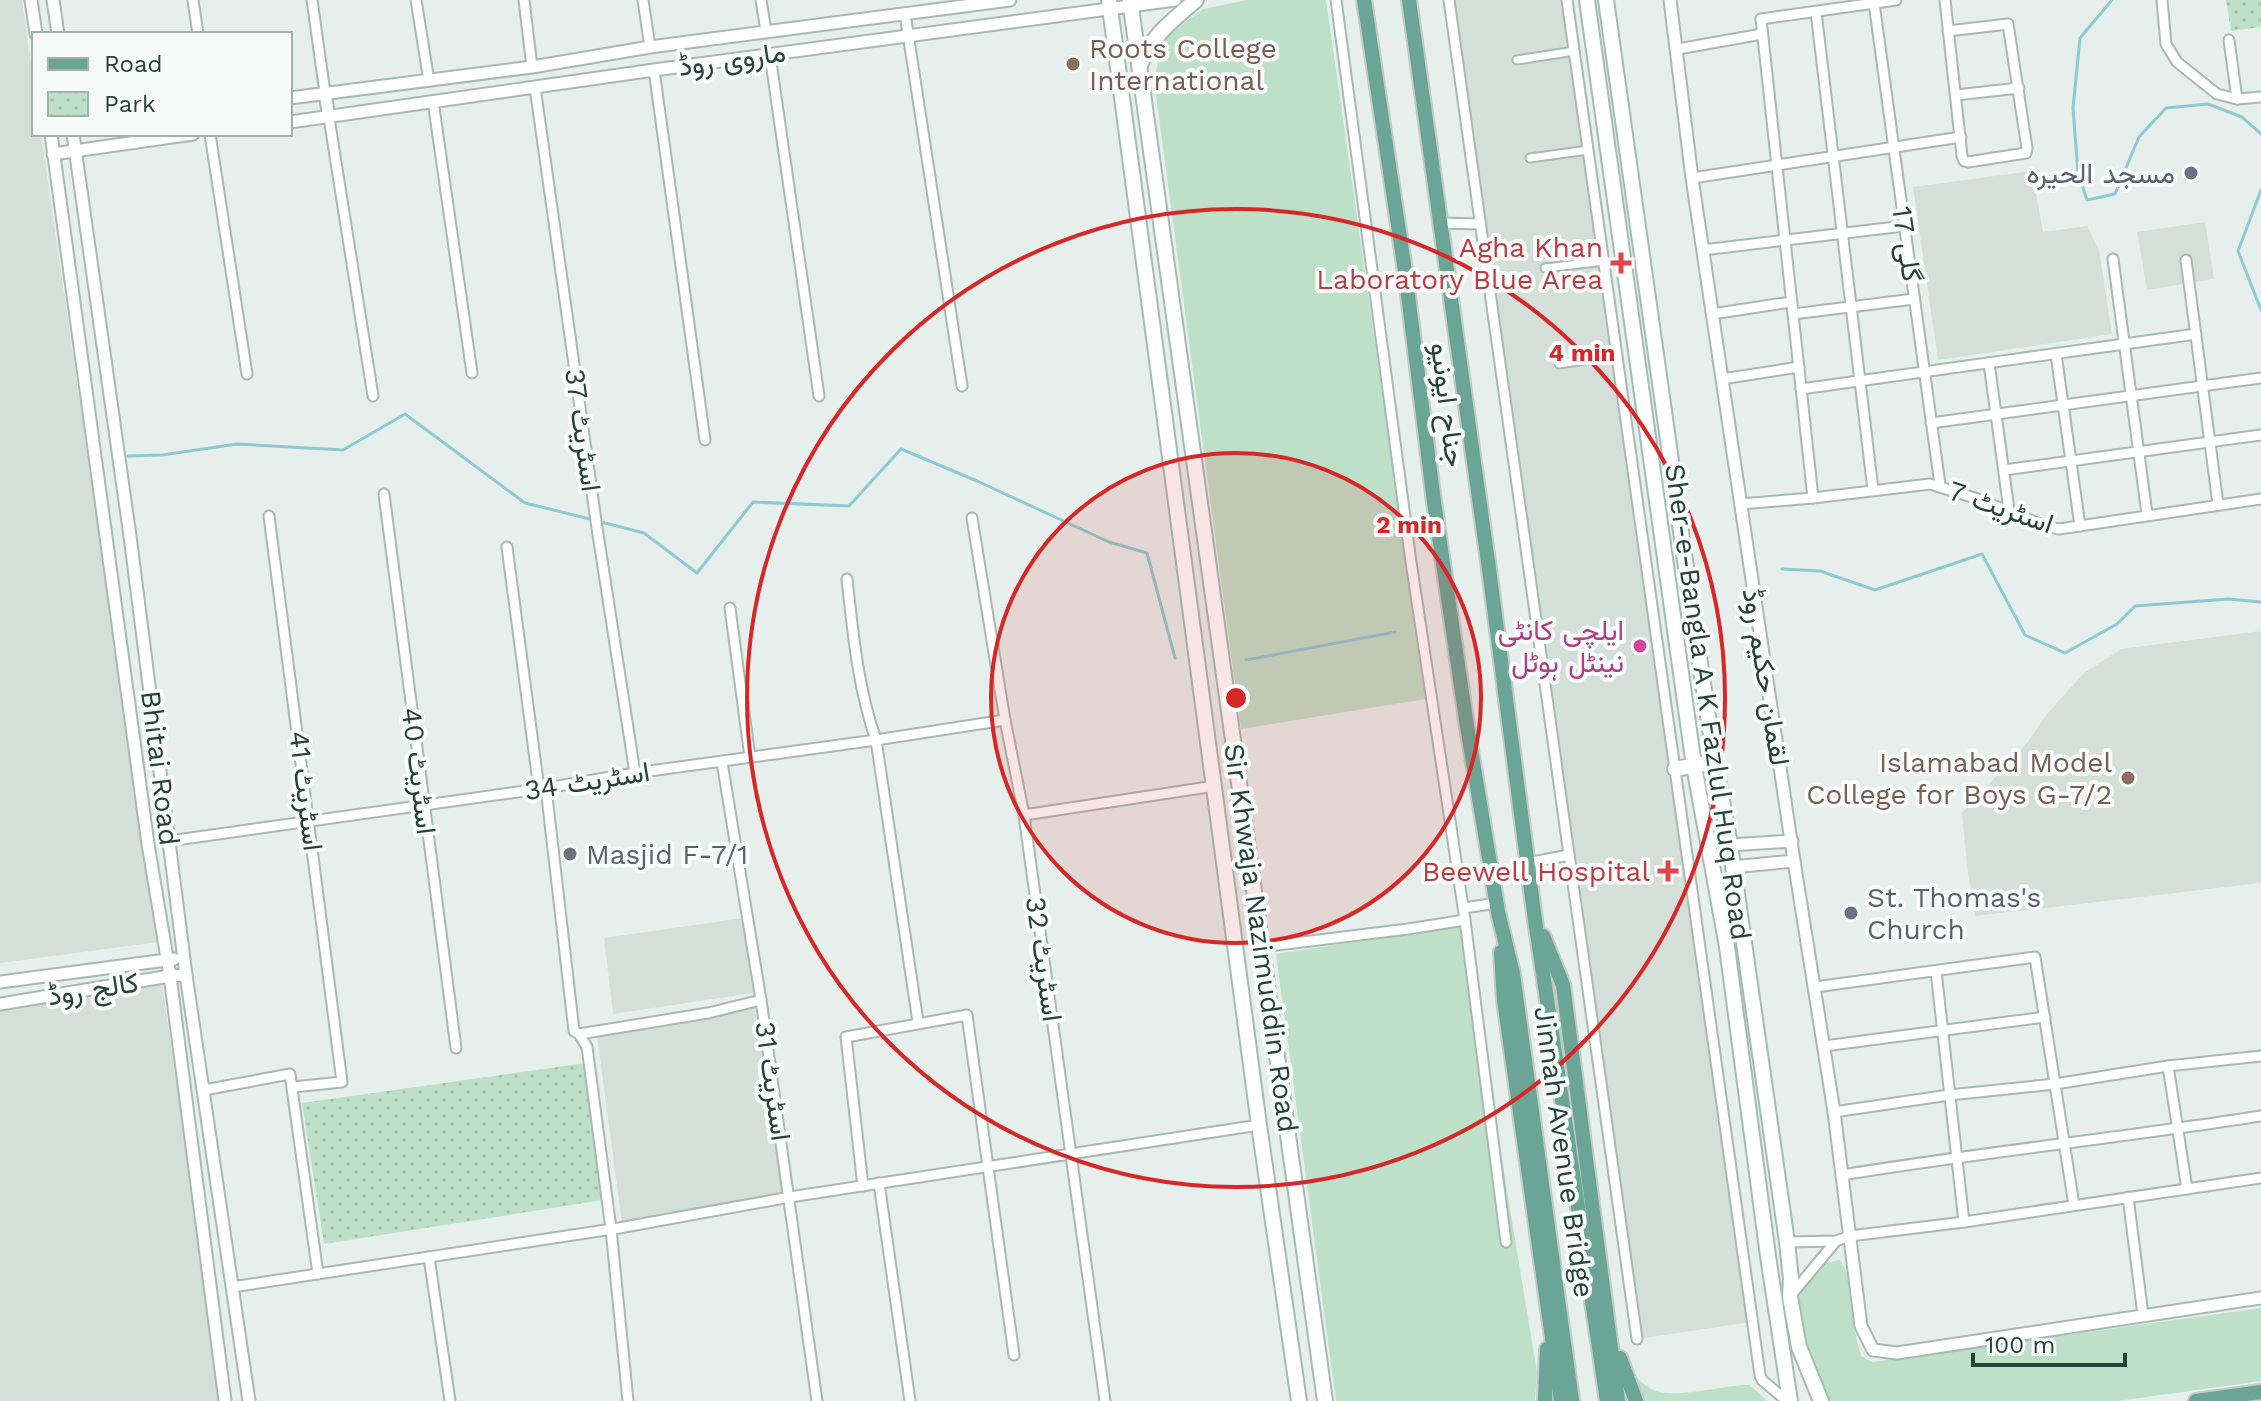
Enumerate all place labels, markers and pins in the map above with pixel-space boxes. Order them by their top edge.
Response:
place label: Roots College International [1089,32,1277,97]
marker: Roots College International [1064,55,1082,73]
place label: مسجد الحیرہ [2026,157,2175,191]
marker: مسجد الحیرہ [2182,164,2200,182]
place label: Agha Khan Laboratory Blue Area [1316,231,1603,296]
marker: Agha Khan Laboratory Blue Area [1610,252,1632,274]
place label: ایلچی کانٹی نینٹل ہوٹل [1498,614,1624,681]
marker: ایلچی کانٹی نینٹل ہوٹل [1631,637,1649,655]
centre of rings [1222,684,1250,712]
place label: Islamabad Model College for Boys G-7/2 [1806,746,2112,811]
marker: Islamabad Model College for Boys G-7/2 [2119,769,2137,787]
place label: Masjid F-7/1 [586,838,748,871]
marker: Masjid F-7/1 [561,845,579,863]
place label: Beewell Hospital [1422,855,1650,888]
marker: Beewell Hospital [1657,860,1679,882]
place label: St. Thomas's Church [1867,881,2041,946]
marker: St. Thomas's Church [1842,904,1860,922]

